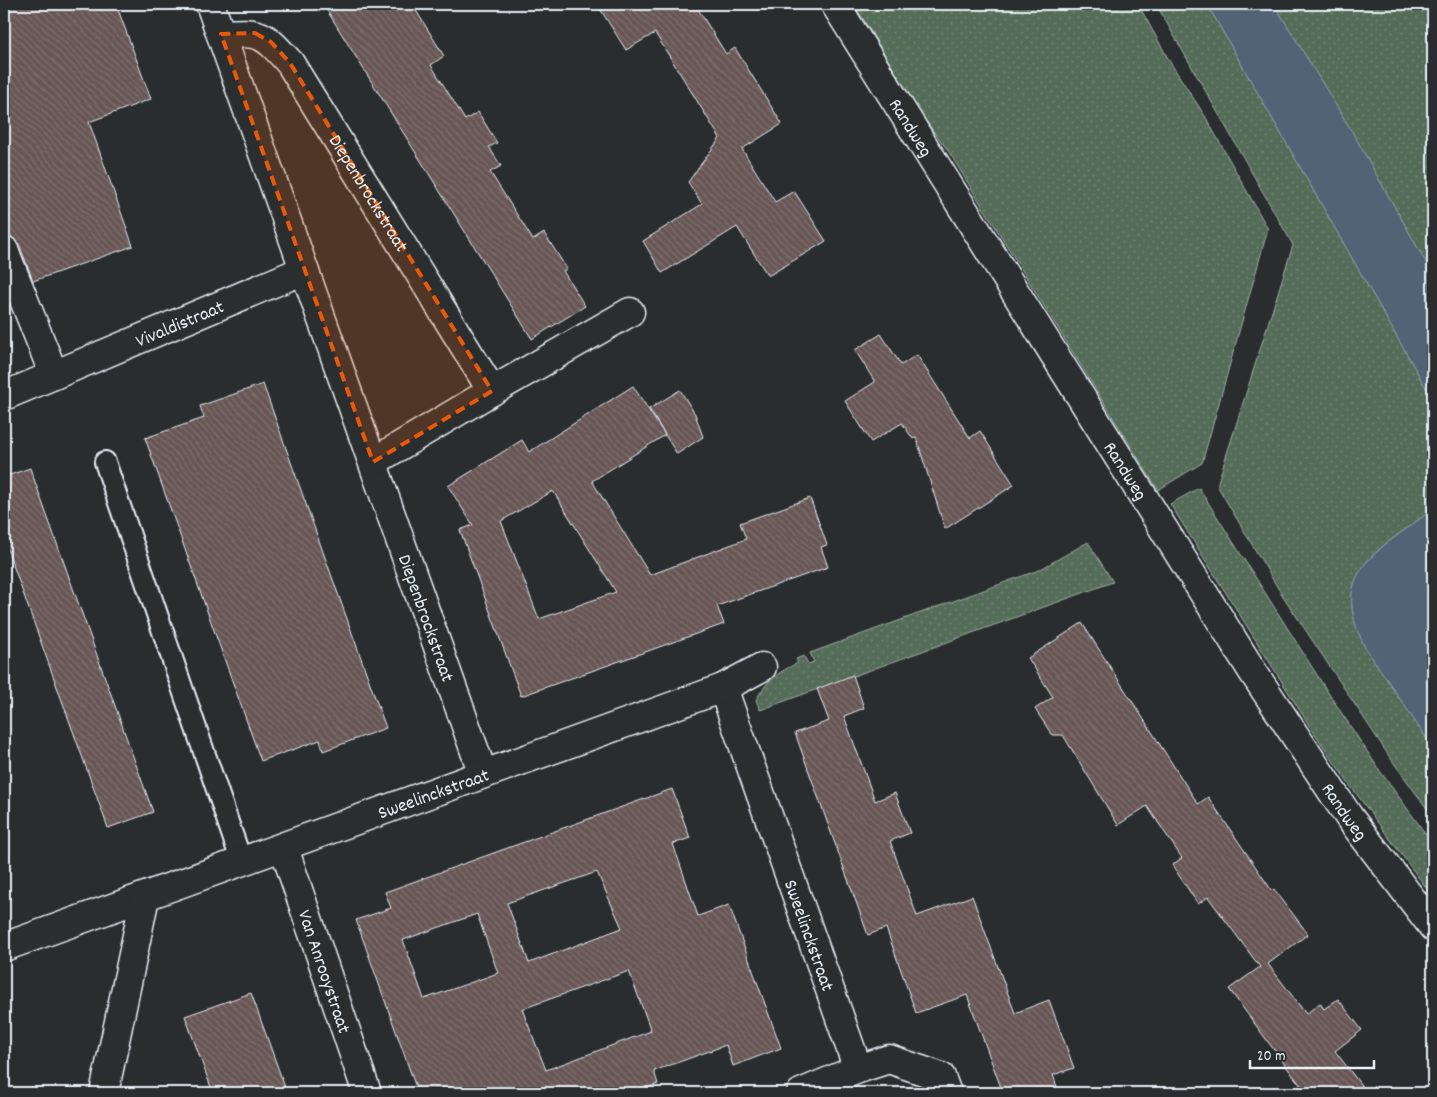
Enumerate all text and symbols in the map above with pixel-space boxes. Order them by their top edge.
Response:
street label: Randweg [880,94,938,163]
street label: Diepenbrockstraat [320,130,413,258]
street label: Vivaldistraat [132,295,229,356]
street label: Randweg [1095,437,1152,507]
street label: Diepenbrockstraat [389,551,459,686]
street label: Sweelinckstraat [375,763,494,828]
street label: Randweg [1313,779,1372,848]
street label: Sweelinckstraat [775,877,839,996]
street label: Van Anrooystraat [289,907,356,1038]
scale bar [1250,1037,1373,1069]
text: 20 m [1257,1046,1285,1068]

